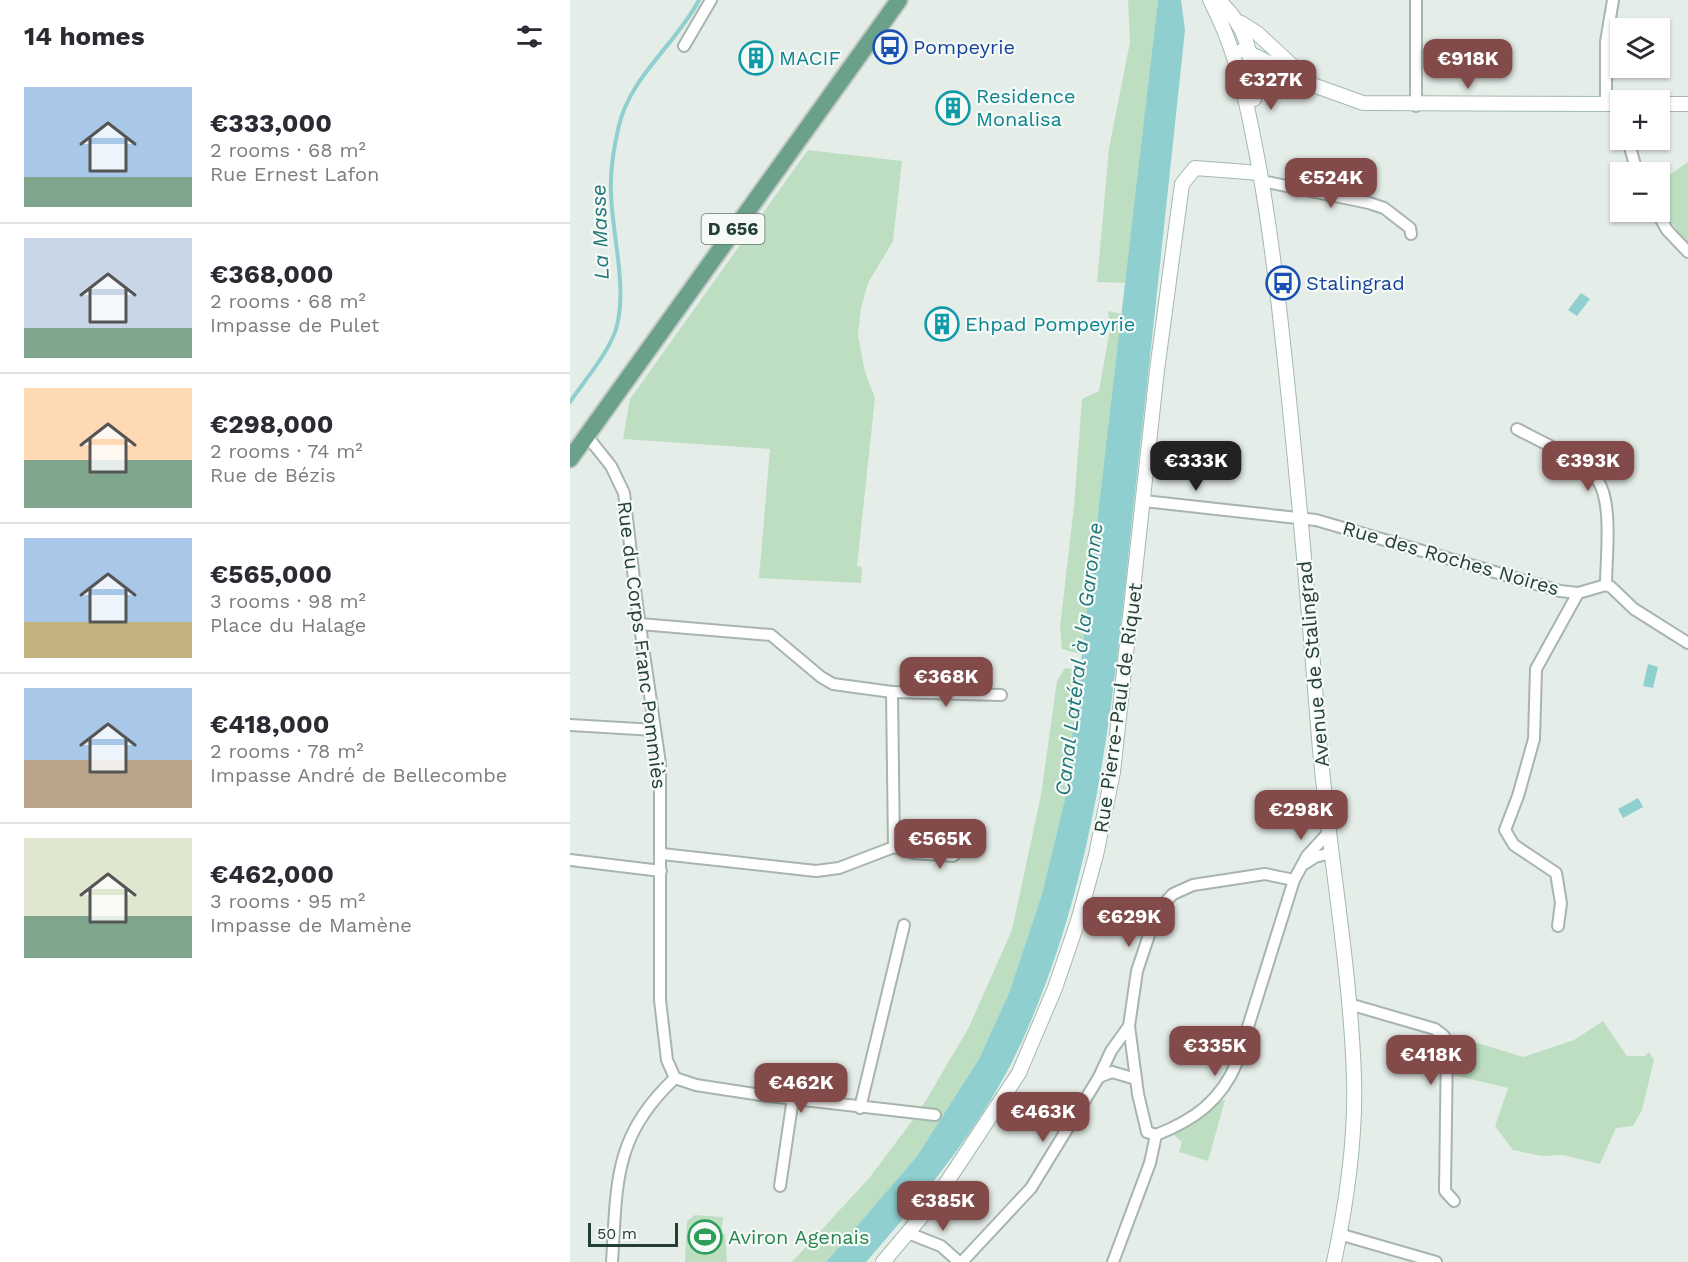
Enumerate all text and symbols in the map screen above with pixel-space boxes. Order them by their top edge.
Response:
map controls [1610,18,1670,222]
button: layers [1610,18,1670,78]
icon: filters [513,20,546,53]
text: 14 homes [24,21,145,51]
bus stop icon: Pompeyrie [872,29,908,65]
place label: Pompeyrie [913,35,1015,59]
pin: €918K [1426,39,1510,90]
building icon: MACIF [738,40,774,76]
place label: MACIF [779,46,841,70]
text: €918K [1437,46,1499,70]
pin: €327K [1229,60,1313,111]
text: €327K [1239,67,1303,91]
place label: Residence Monalisa [976,84,1076,131]
building icon: Residence Monalisa [935,90,971,126]
button: + [1610,90,1670,150]
text: €333,000 [210,108,332,138]
icon: home [72,111,144,183]
text: 2 rooms · 68 m² [210,138,366,162]
pin: €524K [1289,158,1373,209]
text: Rue Ernest Lafon [210,162,380,186]
button: − [1610,162,1670,222]
text: €524K [1299,165,1363,189]
water label: La Masse [585,184,614,280]
road number: D 656 [702,214,765,244]
text: €368,000 [210,259,334,289]
icon: home [72,262,144,334]
bus stop icon: Stalingrad [1265,265,1301,301]
place label: Stalingrad [1306,271,1405,295]
text: 2 rooms · 68 m² [210,289,366,313]
building icon: Ehpad Pompeyrie [924,306,960,342]
place label: Ehpad Pompeyrie [965,312,1135,336]
text: Impasse de Pulet [210,313,379,337]
text: €298,000 [210,409,334,439]
icon: home [72,412,144,484]
text: 2 rooms · 74 m² [210,439,363,463]
pin: €333K [1154,441,1238,492]
pin: €393K [1546,441,1630,492]
text: €333K [1164,448,1228,472]
text: €393K [1556,448,1620,472]
text: Rue de Bézis [210,463,336,487]
street label: Rue du Corps Franc Pommiès [612,500,672,790]
street label: Rue des Roches Noires [1340,516,1562,600]
water label: Canal Latéral à la Garonne [1049,521,1108,797]
text: €565,000 [210,559,332,589]
street label: Avenue de Stalingrad [1292,560,1334,768]
icon: home [72,562,144,634]
street label: Rue Pierre-Paul de Riquet [1089,581,1148,835]
text: 3 rooms · 98 m² [210,589,366,613]
text: Place du Halage [210,613,366,637]
pin: €368K [904,657,988,708]
text: €368K [914,664,978,688]
text: €418,000 [210,709,329,739]
icon: home [72,712,144,784]
text: 2 rooms · 78 m² [210,739,364,763]
text: Impasse André de Bellecombe [210,763,507,787]
pin: €298K [1259,790,1343,841]
text: €298K [1269,797,1333,821]
pin: €565K [898,819,982,870]
text: €565K [908,826,972,850]
text: €462,000 [210,859,334,889]
icon: home [72,862,144,934]
text: 3 rooms · 95 m² [210,889,365,913]
pin: €629K [1087,897,1171,948]
text: €629K [1097,904,1161,928]
text: Impasse de Mamène [210,913,412,937]
pin: €335K [1173,1026,1257,1077]
text: €335K [1183,1033,1247,1057]
pin: €418K [1389,1035,1473,1086]
text: €418K [1400,1042,1462,1066]
pin: €462K [759,1063,843,1114]
text: €462K [768,1070,834,1094]
pin: €463K [1001,1092,1085,1143]
text: €463K [1011,1099,1076,1123]
pin: €385K [901,1181,985,1232]
text: €385K [911,1188,975,1212]
sports icon: Aviron Agenais [687,1219,723,1255]
scale bar [588,1220,678,1248]
text: 50 m [597,1224,637,1243]
place label: Aviron Agenais [728,1225,869,1249]

